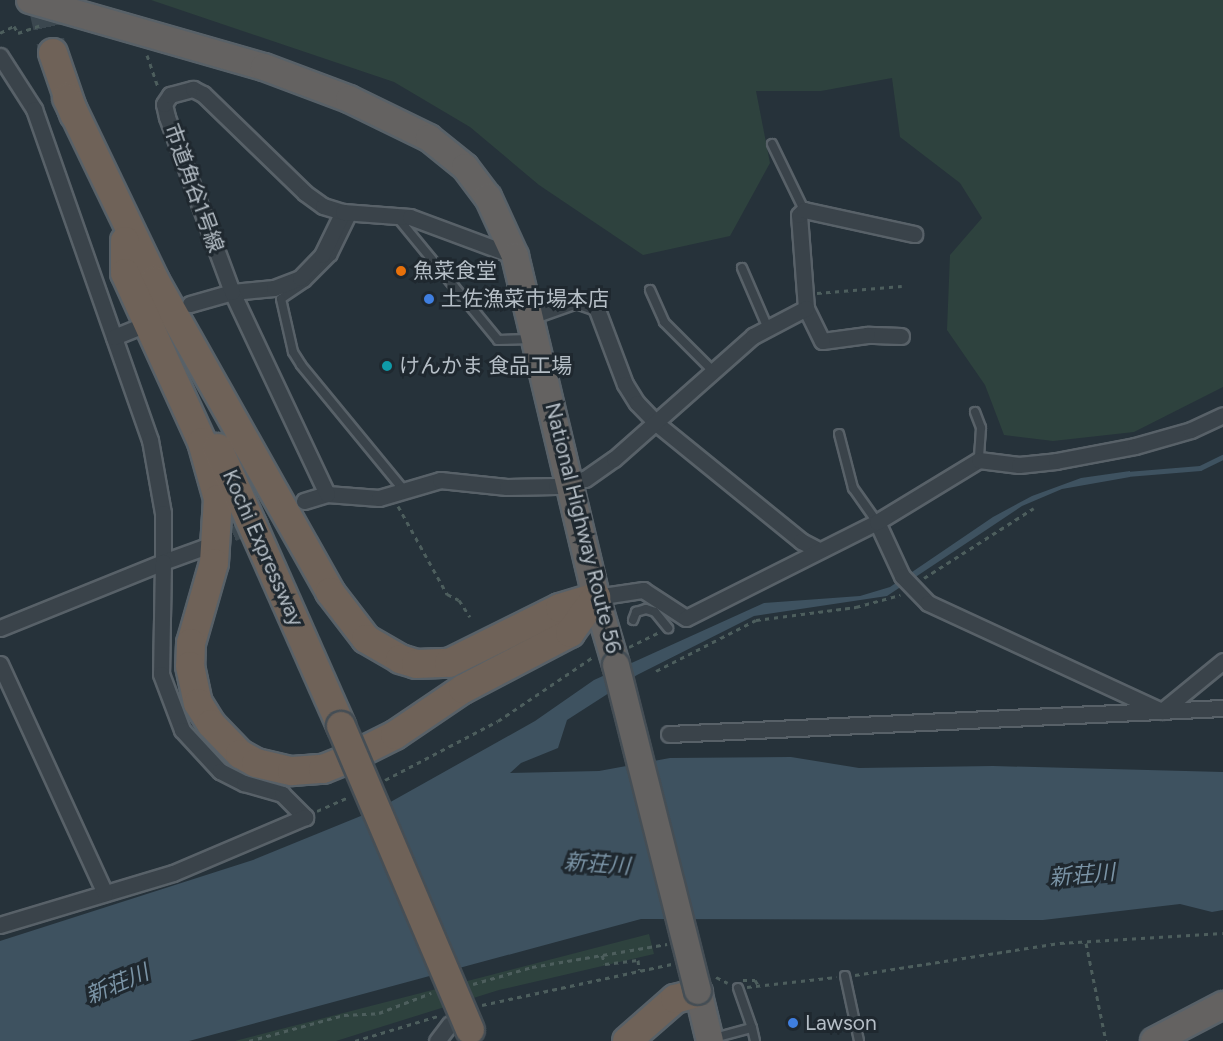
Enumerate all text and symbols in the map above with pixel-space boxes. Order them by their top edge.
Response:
street label: 市道角谷1号線 [159,120,229,256]
place label: 魚菜食堂 [413,258,497,284]
marker: 魚菜食堂 [394,264,408,278]
place label: 土佐漁菜市場本店 [441,286,609,312]
marker: 土佐漁菜市場本店 [422,292,436,306]
place label: けんかま 食品工場 [399,353,572,379]
marker: けんかま 食品工場 [380,359,394,373]
street label: National Highway Route 56 [540,400,626,656]
street label: Kochi Expressway [217,466,309,630]
water label: 新荘川 [563,849,631,879]
water label: 新荘川 [1048,859,1116,891]
water label: 新荘川 [81,959,153,1009]
place label: Lawson [805,1010,877,1036]
marker: Lawson [786,1016,800,1030]

